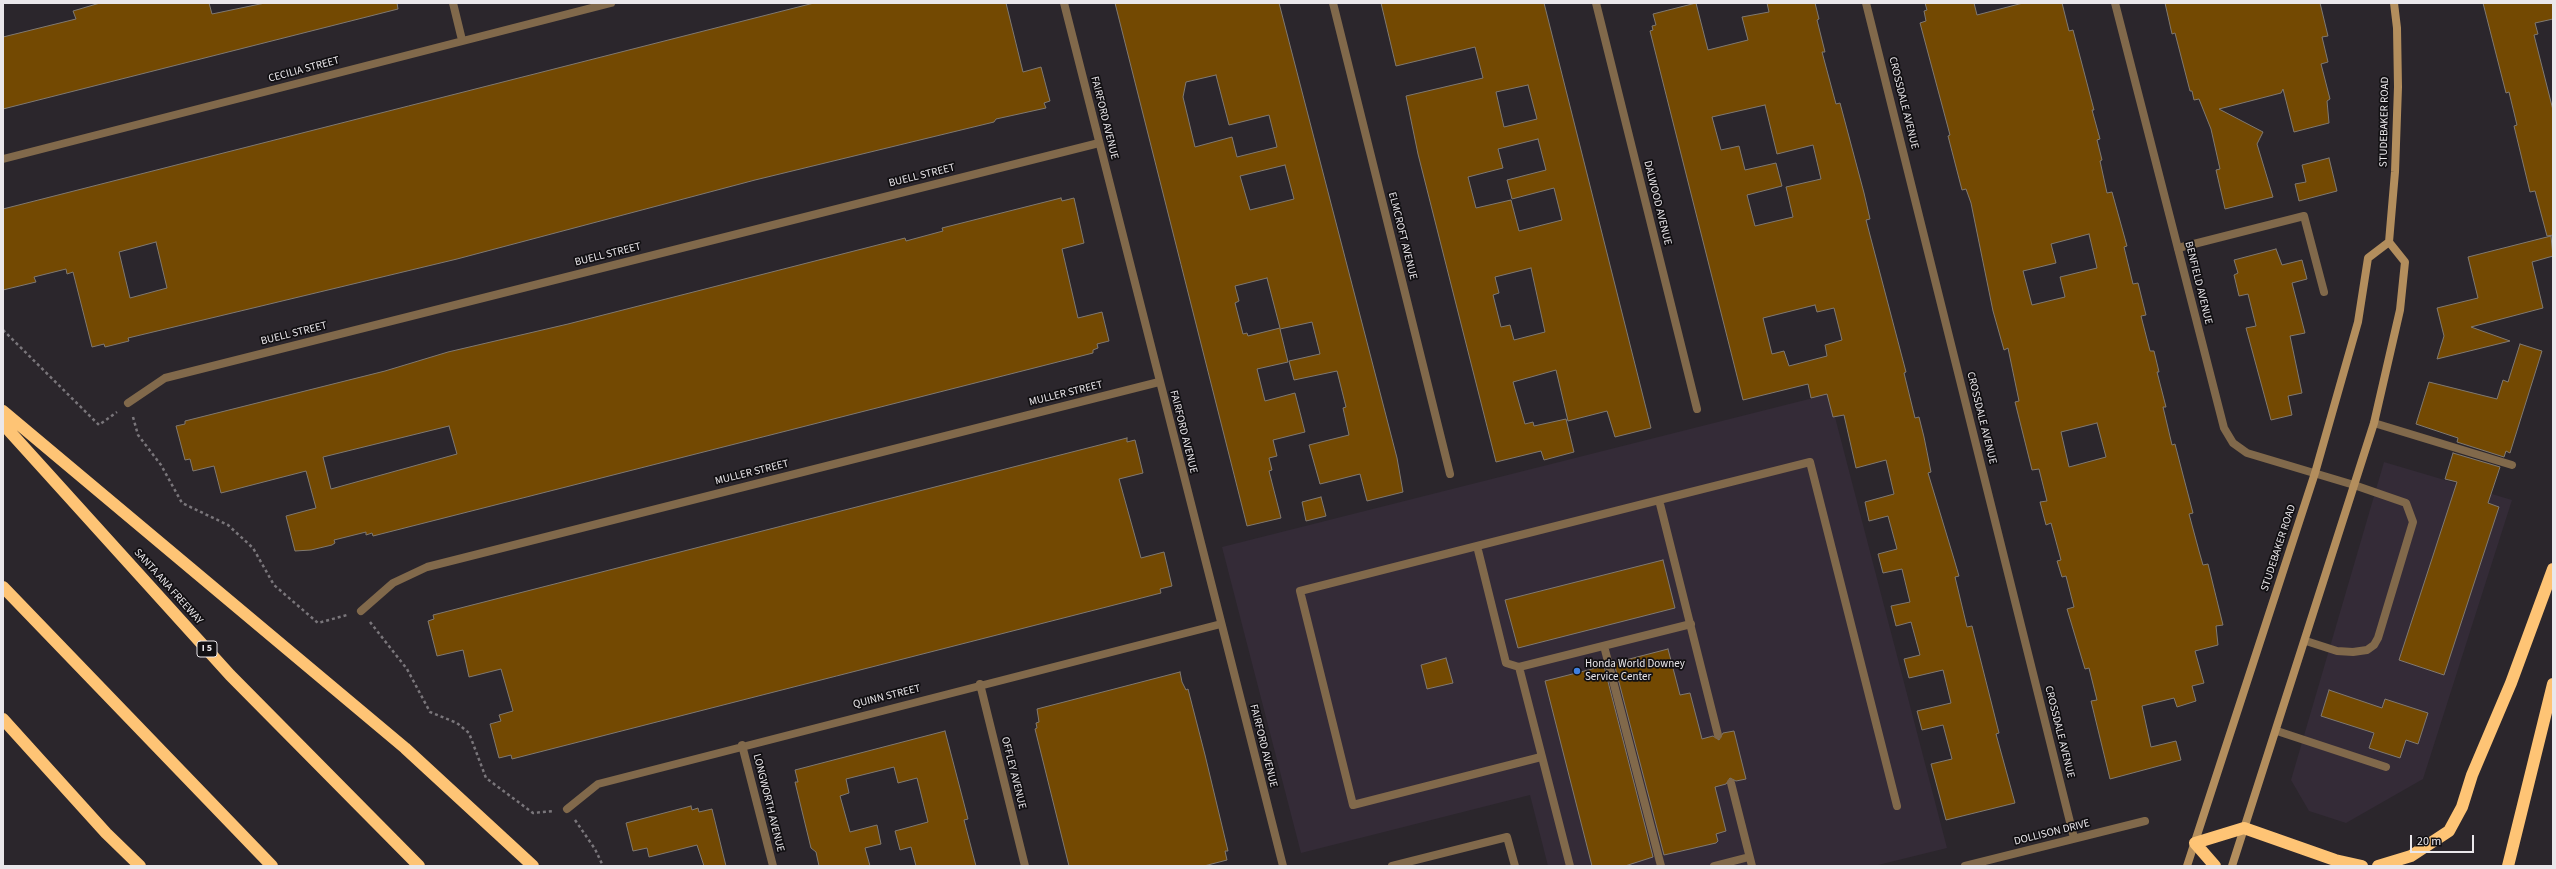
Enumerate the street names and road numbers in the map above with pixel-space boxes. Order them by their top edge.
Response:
street label: CECILIA STREET [267,54,341,86]
street label: CROSSDALE AVENUE [1885,55,1921,151]
street label: FAIRFORD AVENUE [1087,75,1121,161]
street label: STUDEBAKER ROAD [2378,77,2392,167]
street label: DALWOOD AVENUE [1640,159,1674,247]
street label: BUELL STREET [888,161,956,191]
street label: ELMCROFT AVENUE [1385,191,1419,281]
street label: BUELL STREET [574,240,642,270]
street label: BENFIELD AVENUE [2181,240,2215,326]
street label: BUELL STREET [260,319,328,349]
street label: CROSSDALE AVENUE [1963,370,1999,466]
street label: MULLER STREET [1028,378,1104,410]
street label: FAIRFORD AVENUE [1166,389,1200,475]
street label: MULLER STREET [714,457,790,489]
street label: STUDEBAKER ROAD [2259,503,2299,593]
street label: SANTA ANA FREEWAY [131,547,205,627]
road number: I 5 [197,641,217,657]
street label: QUINN STREET [852,682,922,712]
street label: CROSSDALE AVENUE [2041,684,2077,780]
street label: FAIRFORD AVENUE [1246,703,1280,789]
street label: OFFLEY AVENUE [998,735,1028,811]
street label: LONGWORTH AVENUE [749,753,787,853]
street label: DOLLISON DRIVE [2013,817,2091,849]

